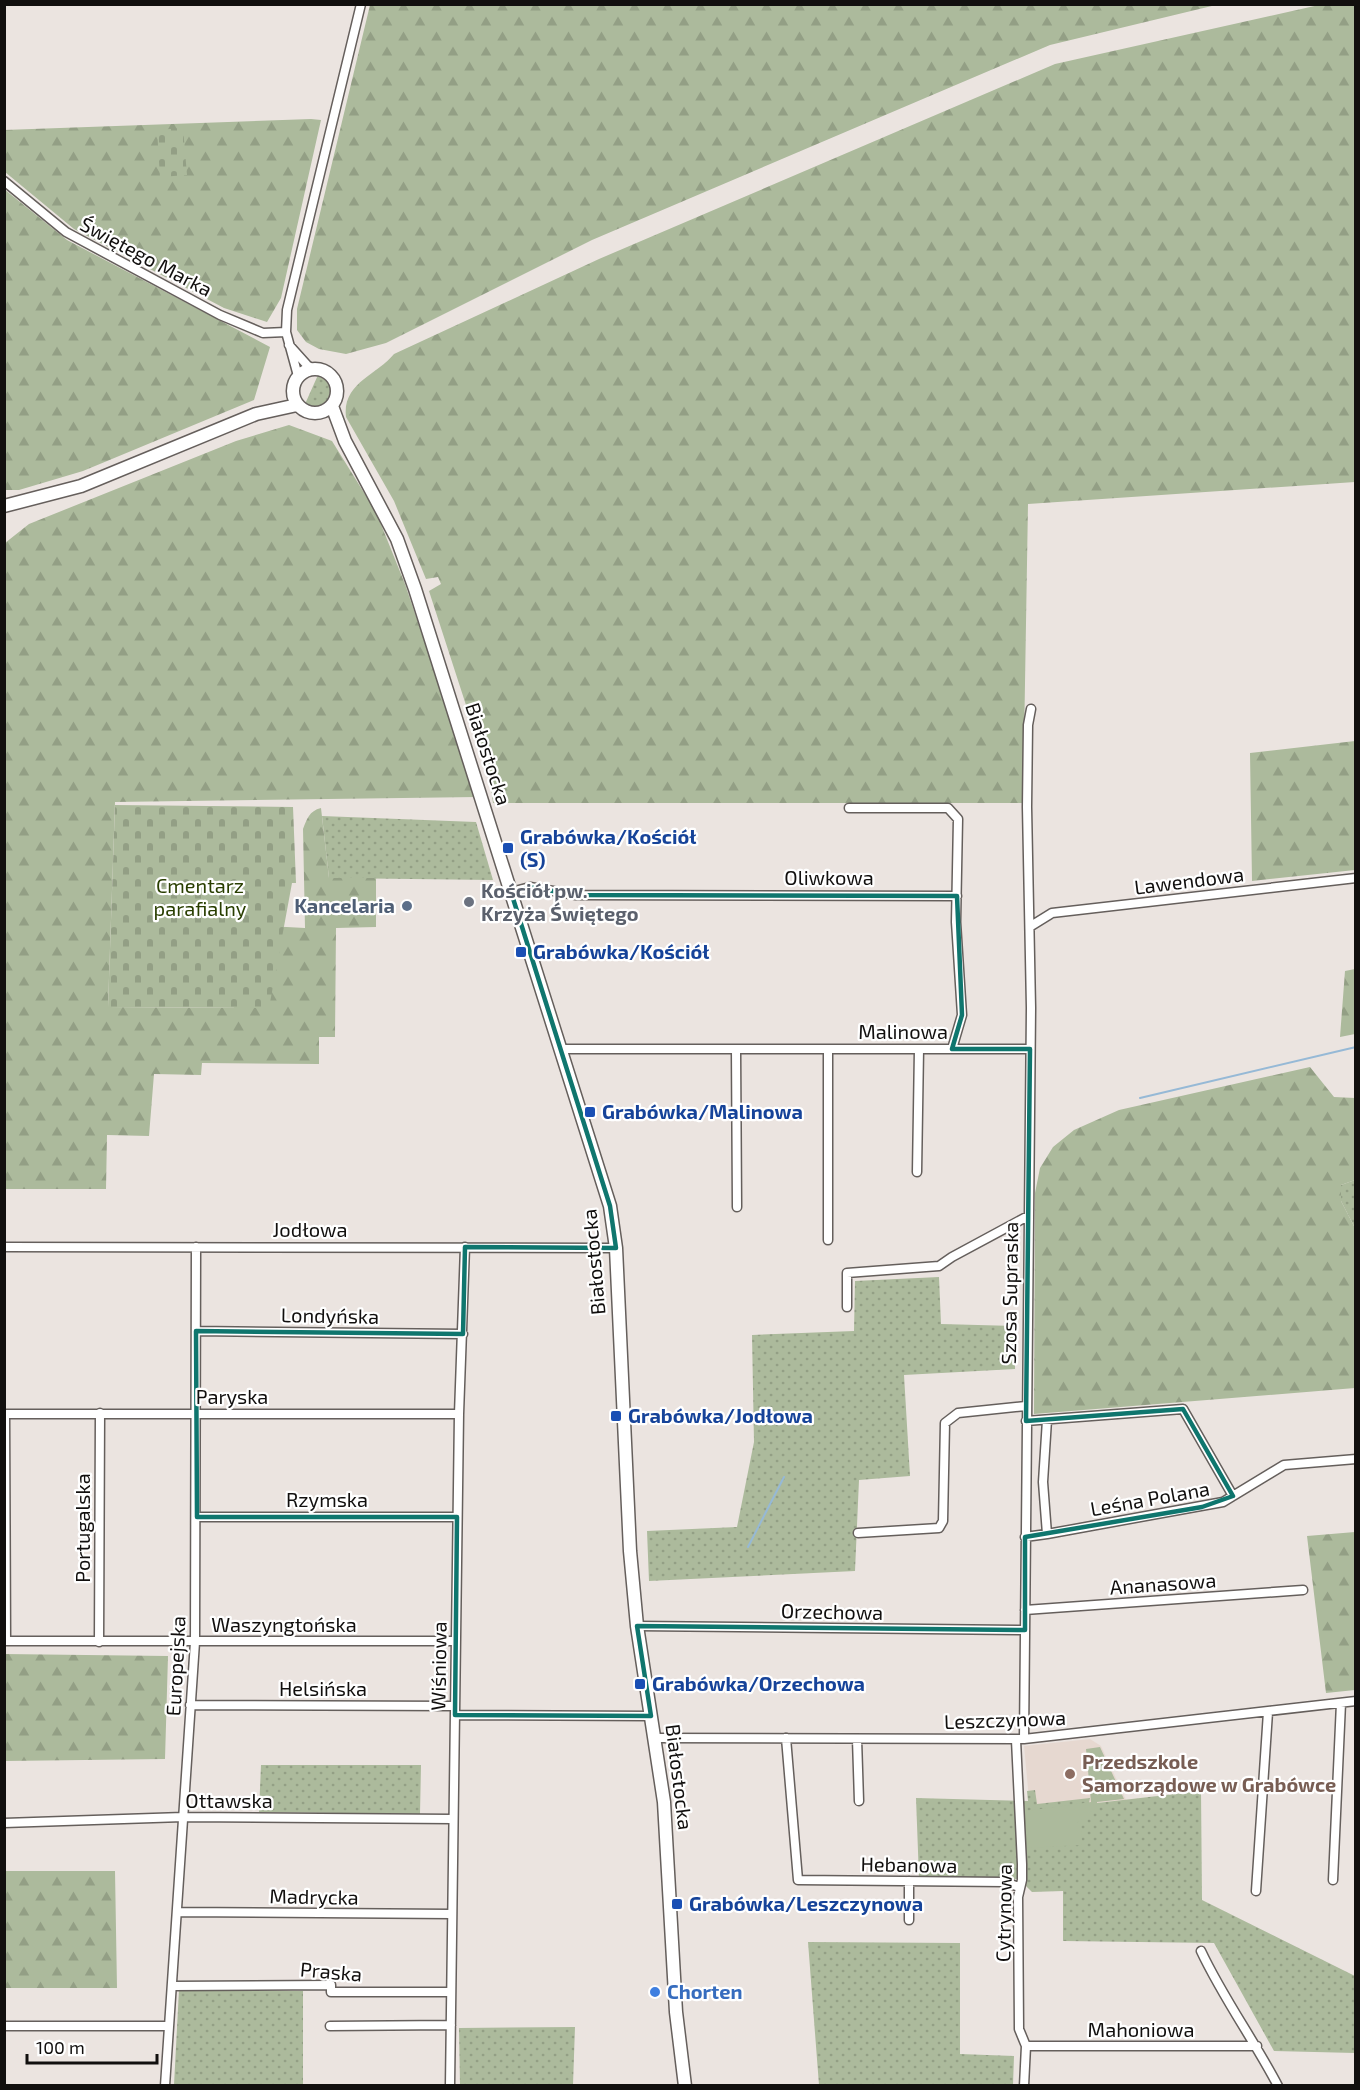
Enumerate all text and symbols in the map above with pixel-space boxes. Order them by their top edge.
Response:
street label: Świętego Marka [76,211,217,301]
street label: Białostocka [461,699,517,808]
place label: Grabówka/Kościół (S) [520,824,697,871]
marker: Grabówka/Kościół (S) [501,841,515,855]
street label: Lawendowa [1133,861,1245,899]
street label: Oliwkowa [784,865,874,889]
park label: Cmentarz parafialny [154,873,247,920]
place label: Kościół pw. Krzyża Świętego [481,878,639,926]
place label: Kancelaria [294,893,395,917]
marker: Kościół pw. Krzyża Świętego [462,895,476,909]
marker: Kancelaria [400,899,414,913]
place label: Grabówka/Kościół [533,939,710,963]
marker: Grabówka/Kościół [514,945,528,959]
street label: Malinowa [858,1019,948,1043]
place label: Grabówka/Malinowa [602,1099,803,1123]
marker: Grabówka/Malinowa [583,1105,597,1119]
street label: Białostocka [576,1208,610,1316]
street label: Jodłowa [273,1217,347,1241]
street label: Szosa Supraska [996,1221,1022,1365]
street label: Londyńska [281,1302,379,1328]
street label: Paryska [196,1384,268,1408]
place label: Grabówka/Jodłowa [628,1403,813,1427]
marker: Grabówka/Jodłowa [609,1409,623,1423]
street label: Portugalska [70,1473,94,1583]
street label: Leśna Polana [1088,1476,1211,1520]
street label: Rzymska [286,1487,368,1511]
street label: Ananasowa [1109,1567,1217,1599]
street label: Orzechowa [781,1598,883,1624]
street label: Waszyngtońska [211,1612,357,1636]
street label: Europejska [160,1615,190,1717]
street label: Wiśniowa [425,1621,451,1711]
place label: Grabówka/Orzechowa [652,1671,865,1695]
street label: Helsińska [279,1676,367,1700]
marker: Grabówka/Orzechowa [633,1677,647,1691]
street label: Leszczynowa [943,1705,1066,1733]
street label: Białostocka [662,1723,698,1831]
place label: Przedszkole Samorządowe w Grabówce [1082,1749,1336,1796]
marker: Przedszkole Samorządowe w Grabówce [1063,1767,1077,1781]
street label: Ottawska [185,1788,273,1812]
street label: Hebanowa [860,1851,958,1877]
street label: Cytrynowa [990,1864,1016,1962]
street label: Madrycka [269,1883,359,1909]
place label: Grabówka/Leszczynowa [689,1891,923,1916]
marker: Grabówka/Leszczynowa [670,1897,684,1911]
street label: Praska [299,1956,363,1986]
place label: Chorten [667,1979,743,2003]
marker: Chorten [648,1985,662,1999]
street label: Mahoniowa [1088,2017,1194,2041]
scale bar [27,2027,158,2065]
text: 100 m [36,2036,85,2058]

